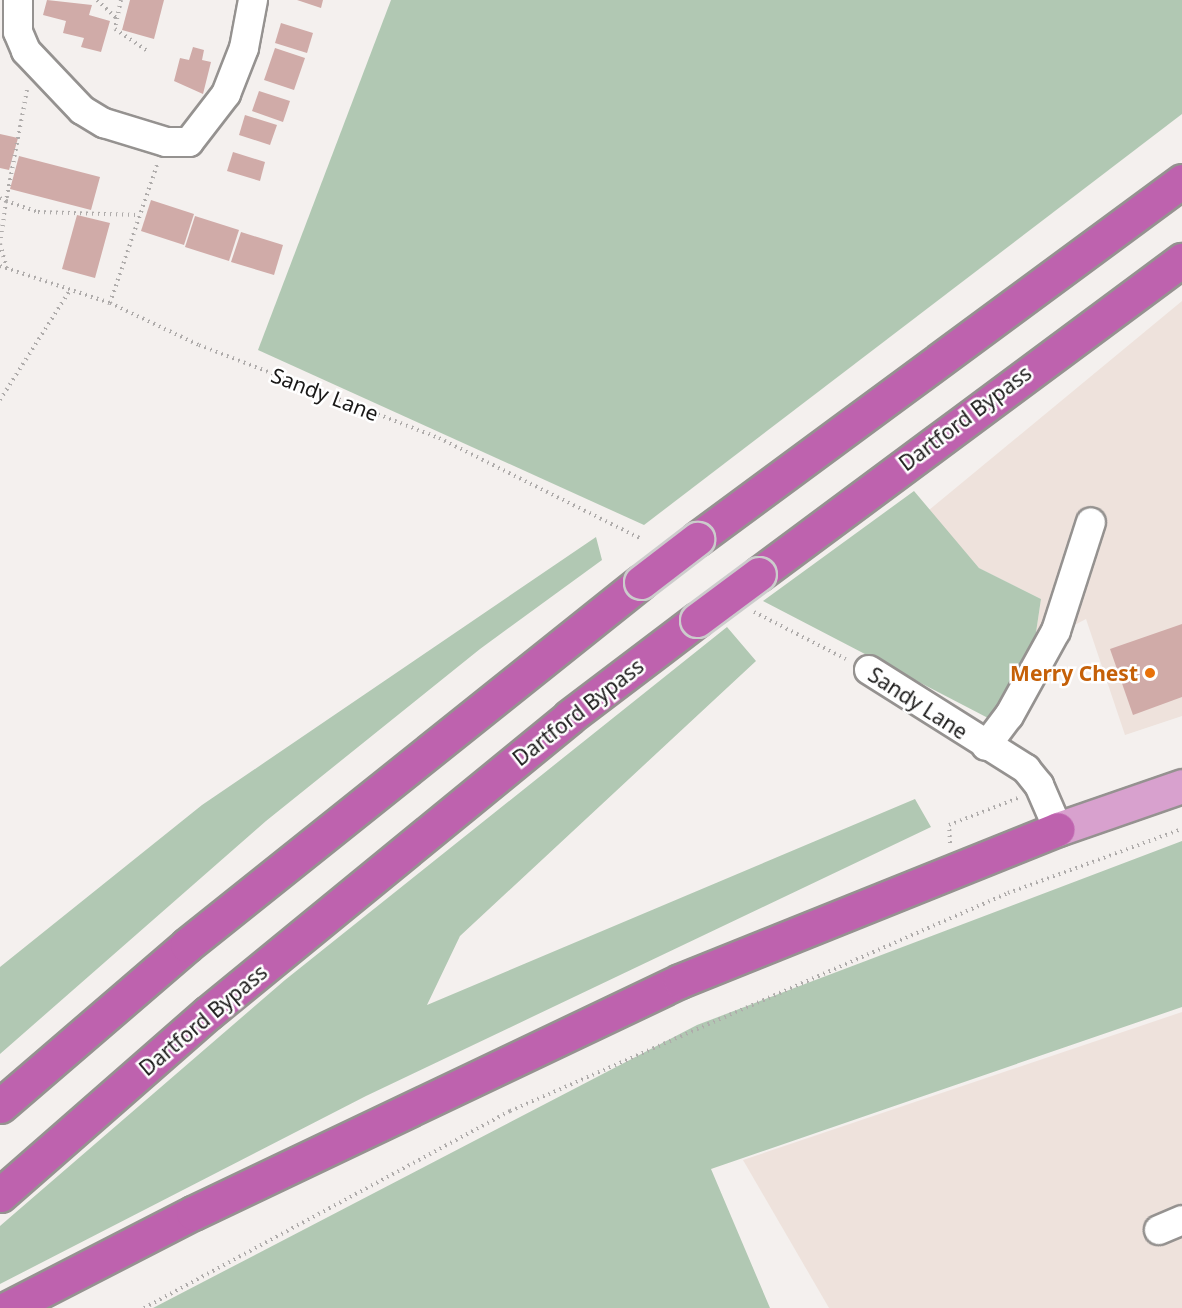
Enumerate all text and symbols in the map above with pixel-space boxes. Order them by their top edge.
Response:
street label: Dartford Bypass [894,360,1036,476]
street label: Sandy Lane [268,362,382,426]
street label: Dartford Bypass [508,653,648,771]
place label: Merry Chest [1010,660,1138,686]
street label: Sandy Lane [864,662,972,744]
marker: Merry Chest [1143,666,1157,680]
street label: Dartford Bypass [134,959,272,1081]

